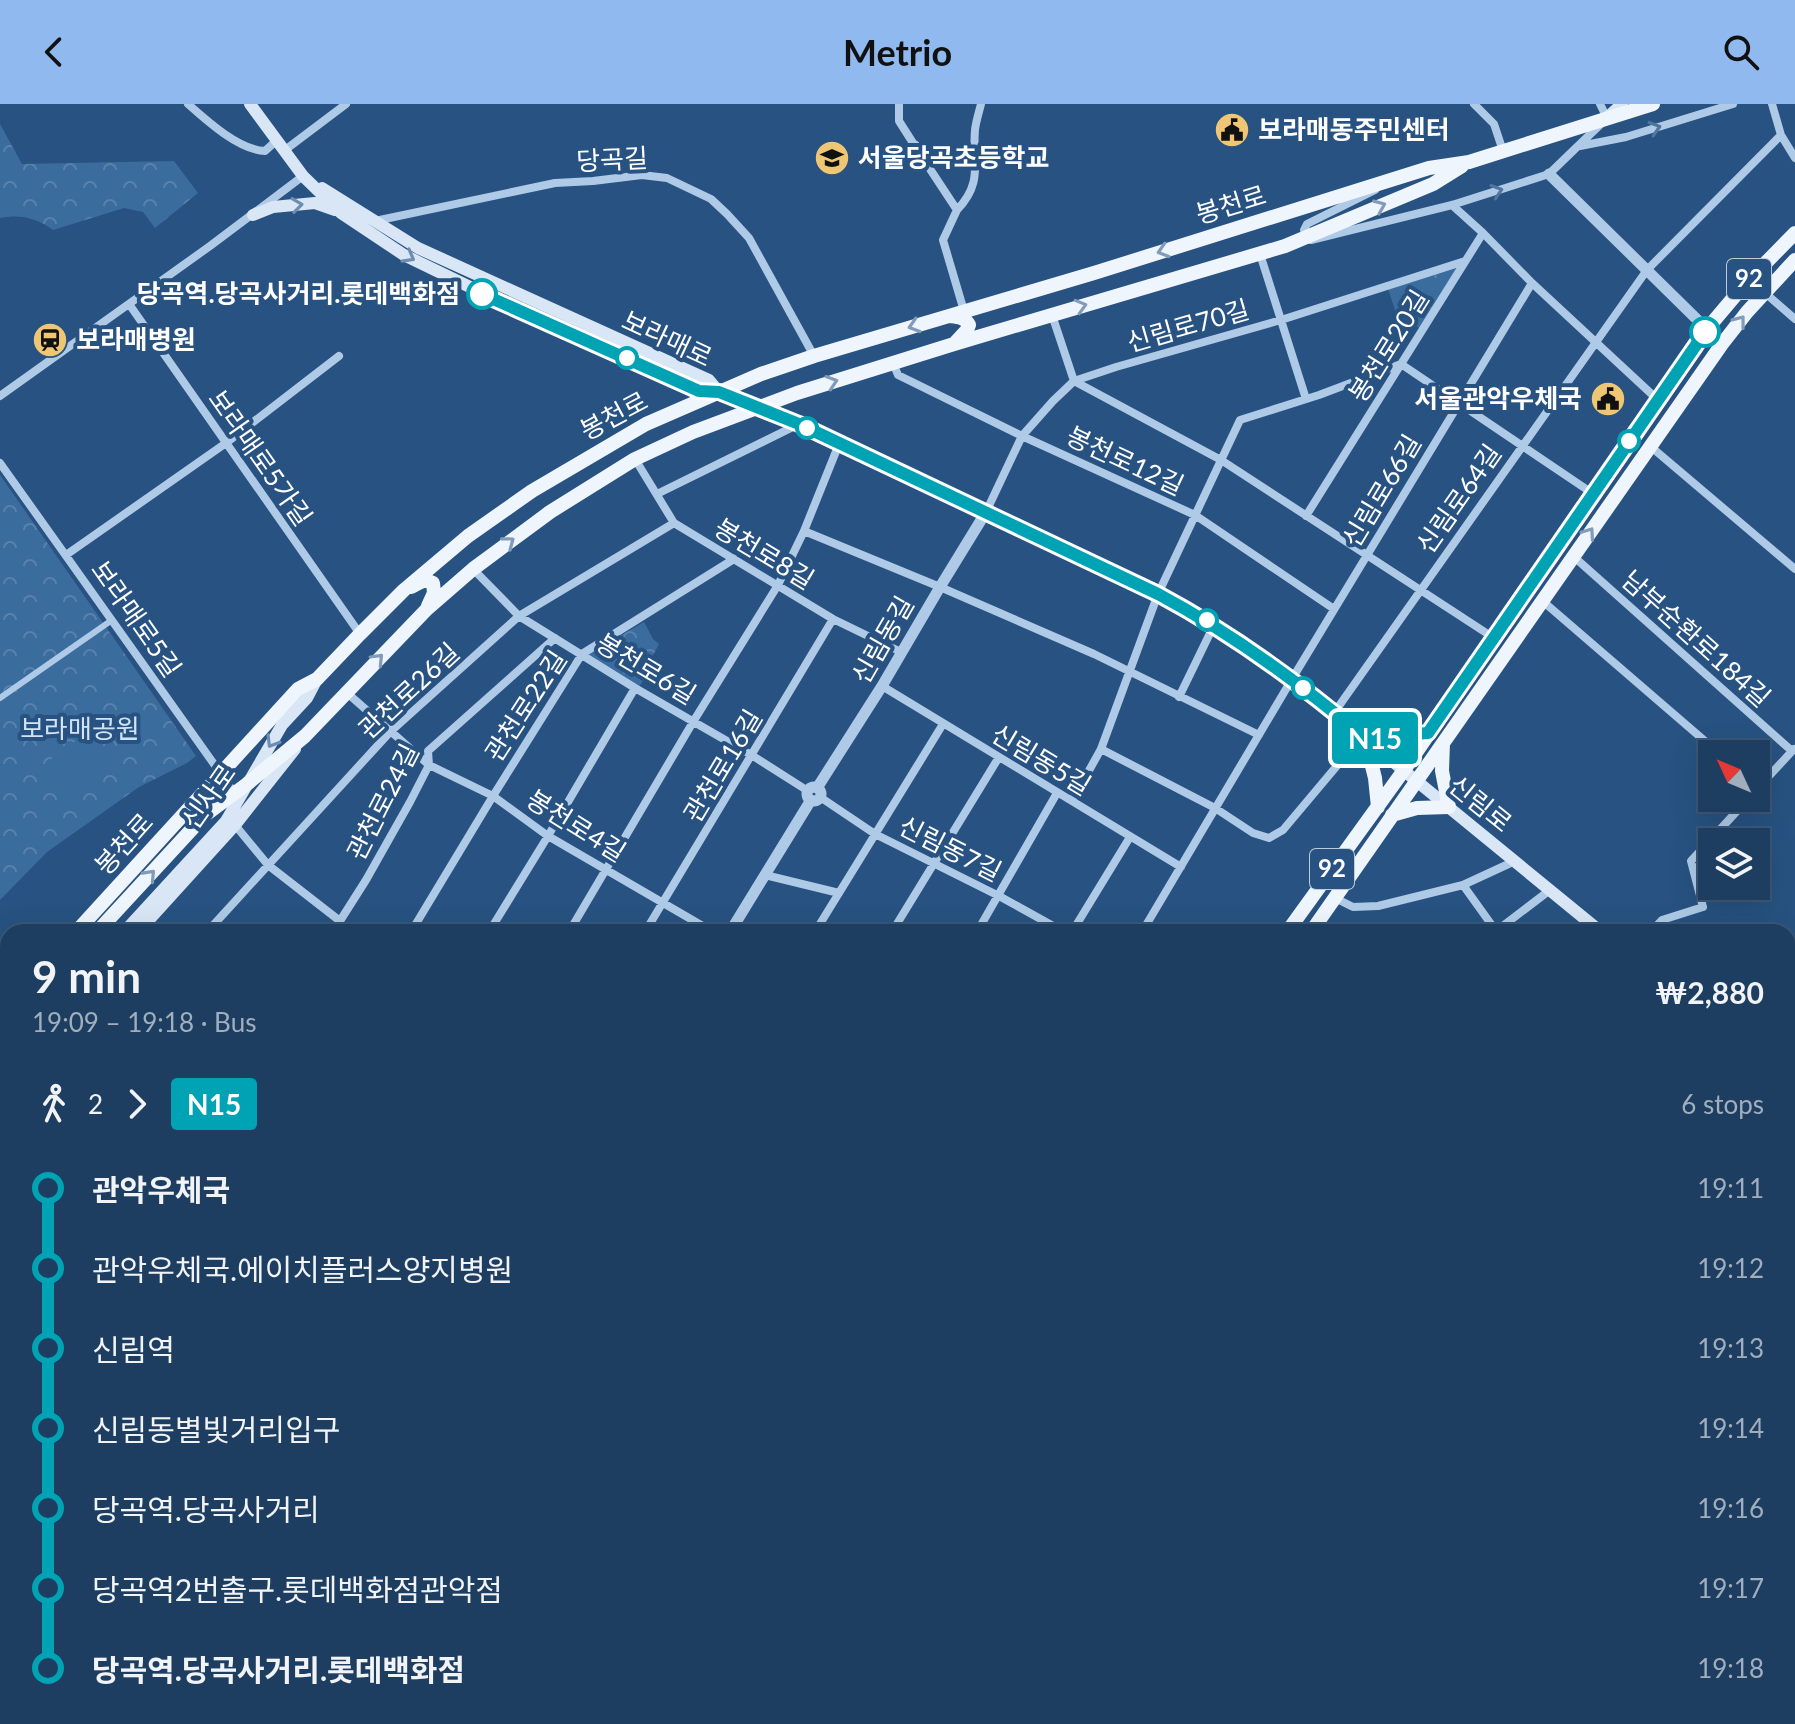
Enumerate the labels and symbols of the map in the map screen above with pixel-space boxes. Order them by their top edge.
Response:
public building icon: 보라매동주민센터 [1213,111,1251,149]
place label: 보라매동주민센터 [1258,113,1449,145]
one-way arrow [1647,121,1661,137]
school or university icon: 서울당곡초등학교 [813,139,851,177]
street label: 당곡길 [575,141,649,177]
place label: 서울당곡초등학교 [858,141,1049,173]
street label: 봉천로 [1192,178,1270,230]
one-way arrow [1489,184,1503,200]
one-way arrow [291,196,304,213]
one-way arrow [1372,200,1386,216]
one-way arrow [1156,242,1170,258]
one-way arrow [400,247,414,263]
road number: 92 [1727,259,1771,299]
place label: 당곡역.당곡사거리.롯데백화점 [137,277,460,309]
marker: 당곡역.당곡사거리.롯데백화점 [467,279,497,309]
street label: 봉천로20길 [1341,284,1435,407]
street label: 신림로70길 [1123,292,1253,358]
one-way arrow [1073,299,1087,315]
street label: 보라매로 [617,303,718,373]
one-way arrow [1730,315,1744,330]
one-way arrow [907,317,921,333]
unlabelled marker [1690,317,1720,347]
station icon: 보라매병원 [31,321,69,359]
place label: 보라매병원 [76,323,196,355]
unlabelled marker [616,347,638,369]
one-way arrow [825,375,838,391]
public building icon: 서울관악우체국 [1589,380,1627,418]
place label: 서울관악우체국 [1415,382,1582,414]
street label: 보라매로5가길 [202,383,319,532]
street label: 봉천로 [574,384,653,446]
unlabelled marker [796,417,818,439]
street label: 봉천로12길 [1062,419,1189,501]
street label: 신림로66길 [1335,428,1427,553]
unlabelled marker [1618,430,1640,452]
street label: 신림로64길 [1409,438,1507,559]
street label: 봉천로8길 [709,511,820,595]
one-way arrow [1579,528,1594,542]
one-way arrow [500,538,515,552]
street label: 보라매로5길 [85,554,189,683]
street label: 남부순환로184길 [1616,563,1778,713]
street label: 신림동길 [844,590,920,689]
unlabelled marker [1196,609,1218,631]
street label: 봉천로6길 [591,626,702,710]
street label: 관천로26길 [351,636,465,745]
street label: 관천로22길 [477,644,573,767]
one-way arrow [368,654,383,668]
unlabelled marker [1292,677,1314,699]
street label: 관천로16길 [676,703,768,828]
park label: 보라매공원 [20,712,140,744]
line badge: N15 [1329,712,1421,764]
street label: 신림동5길 [986,717,1097,801]
one-way arrow [266,733,282,748]
street label: 관천로24길 [339,738,425,865]
north arrow [1698,740,1770,812]
street label: 신사로 [174,758,242,835]
street label: 신림로 [1443,768,1519,838]
street label: 봉천로4길 [521,782,632,868]
street label: 봉천로 [87,806,159,881]
street label: 신림동7길 [894,809,1007,888]
road number: 92 [1310,849,1354,889]
one-way arrow [141,869,155,884]

